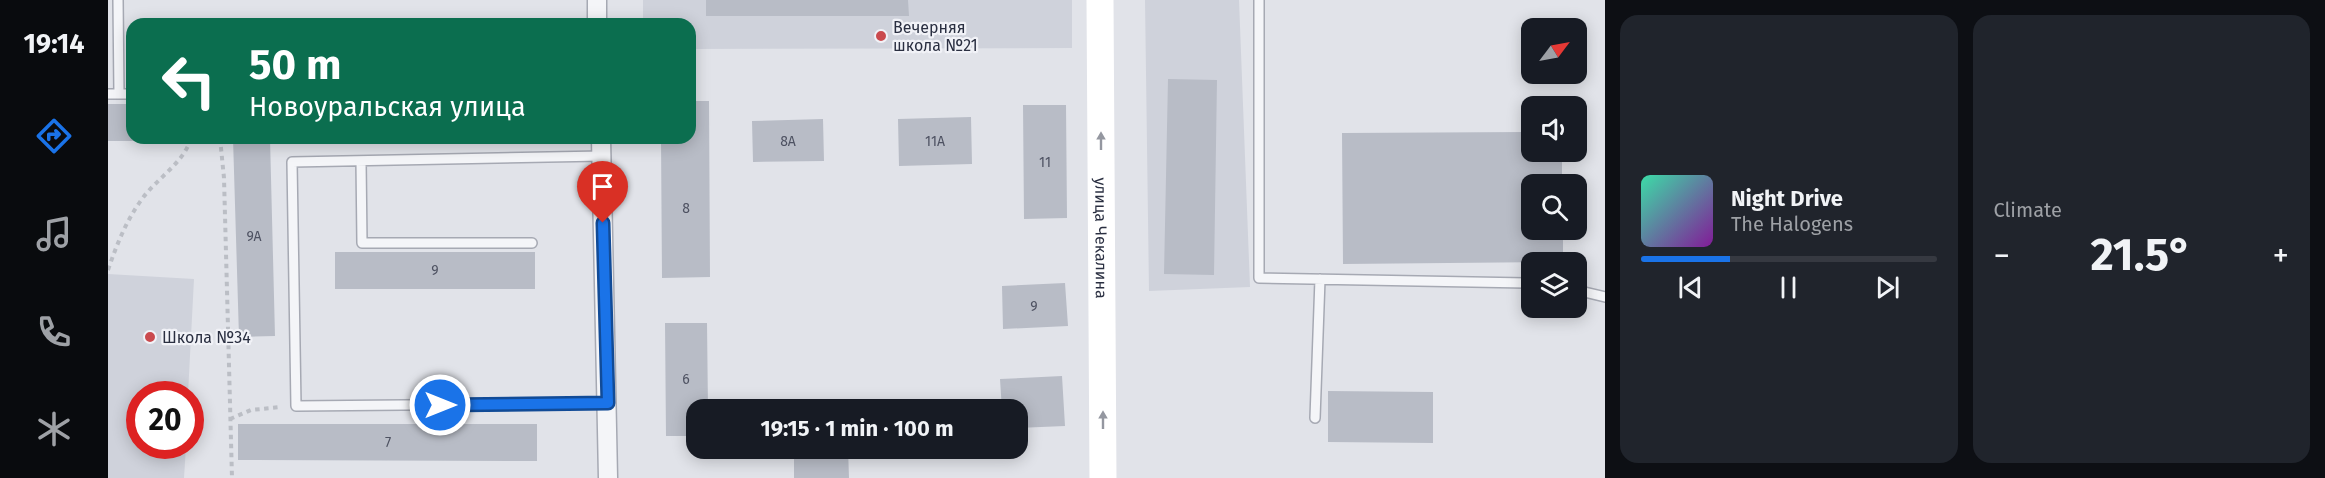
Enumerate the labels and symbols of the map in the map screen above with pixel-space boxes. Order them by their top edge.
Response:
place label: Вечерняя школа №21 [893,18,978,55]
north arrow [1521,18,1587,84]
marker: Вечерняя школа №21 [874,29,888,43]
one-way arrow [1096,131,1106,150]
house number: 8А [780,133,796,150]
house number: 11А [925,133,945,150]
house number: 11 [1039,154,1051,171]
pin [577,161,628,223]
street label: улица Чекалина [1091,177,1111,299]
house number: 8 [682,200,690,217]
house number: 9А [246,228,262,245]
house number: 9 [431,262,439,279]
house number: 9 [1030,298,1038,315]
place label: Школа №34 [162,328,251,347]
marker: Школа №34 [143,330,157,344]
house number: 6 [682,371,690,388]
position arrow [408,373,472,437]
speed limit sign: 20 [126,381,204,459]
one-way arrow [1098,410,1108,429]
house number: 7 [385,434,391,451]

